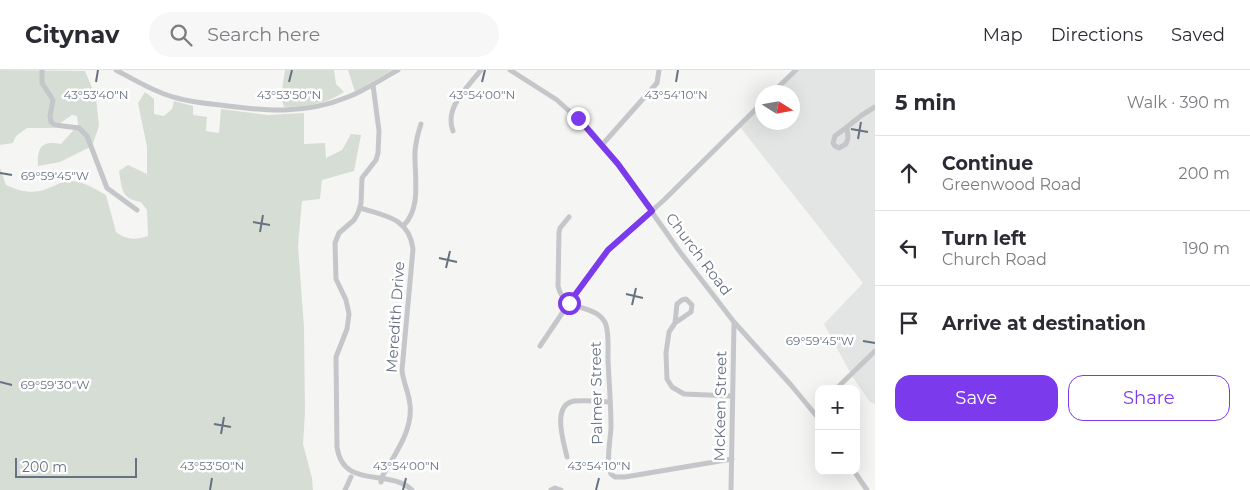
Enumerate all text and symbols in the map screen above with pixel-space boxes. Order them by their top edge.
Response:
search box [149,12,499,57]
text: Citynav [25,20,119,49]
icon: search [167,21,195,49]
text: Search here [207,23,320,46]
text: Map [983,24,1023,46]
text: Directions [1051,24,1143,46]
text: Saved [1171,24,1225,46]
north arrow [755,85,800,130]
text: 43°53'40"N [64,87,129,102]
text: 43°53'50"N [257,87,321,102]
text: 43°54'00"N [449,87,515,102]
text: 43°54'10"N [644,87,708,102]
text: 5 min [895,90,956,115]
text: Walk · 390 m [1127,93,1230,112]
route end [567,107,590,130]
text: Continue [942,152,1033,175]
icon: ahead [895,159,923,187]
text: 200 m [1179,164,1230,183]
text: 69°59'45"W [21,168,89,183]
text: Greenwood Road [942,175,1081,194]
street label: Church Road [662,209,736,299]
text: Turn left [942,227,1027,250]
icon: left [895,234,923,262]
text: 190 m [1183,239,1230,258]
text: Church Road [942,250,1047,269]
street label: Meredith Drive [382,261,408,373]
route start [558,292,581,315]
icon: arrive [895,309,923,337]
text: Arrive at destination [942,312,1146,335]
text: 69°59'45"W [786,333,854,348]
street label: Palmer Street [586,341,606,445]
street label: McKeen Street [710,351,730,461]
button: Save [895,375,1058,421]
button: Share [1068,375,1230,421]
text: 69°59'30"W [20,377,90,392]
map controls [815,385,860,475]
button: + [815,385,860,430]
button: − [815,430,860,475]
scale bar [15,455,138,478]
text: 200 m [22,458,67,476]
text: 43°53'50"N [180,458,244,473]
text: 43°54'00"N [373,458,439,473]
text: 43°54'10"N [567,458,631,473]

